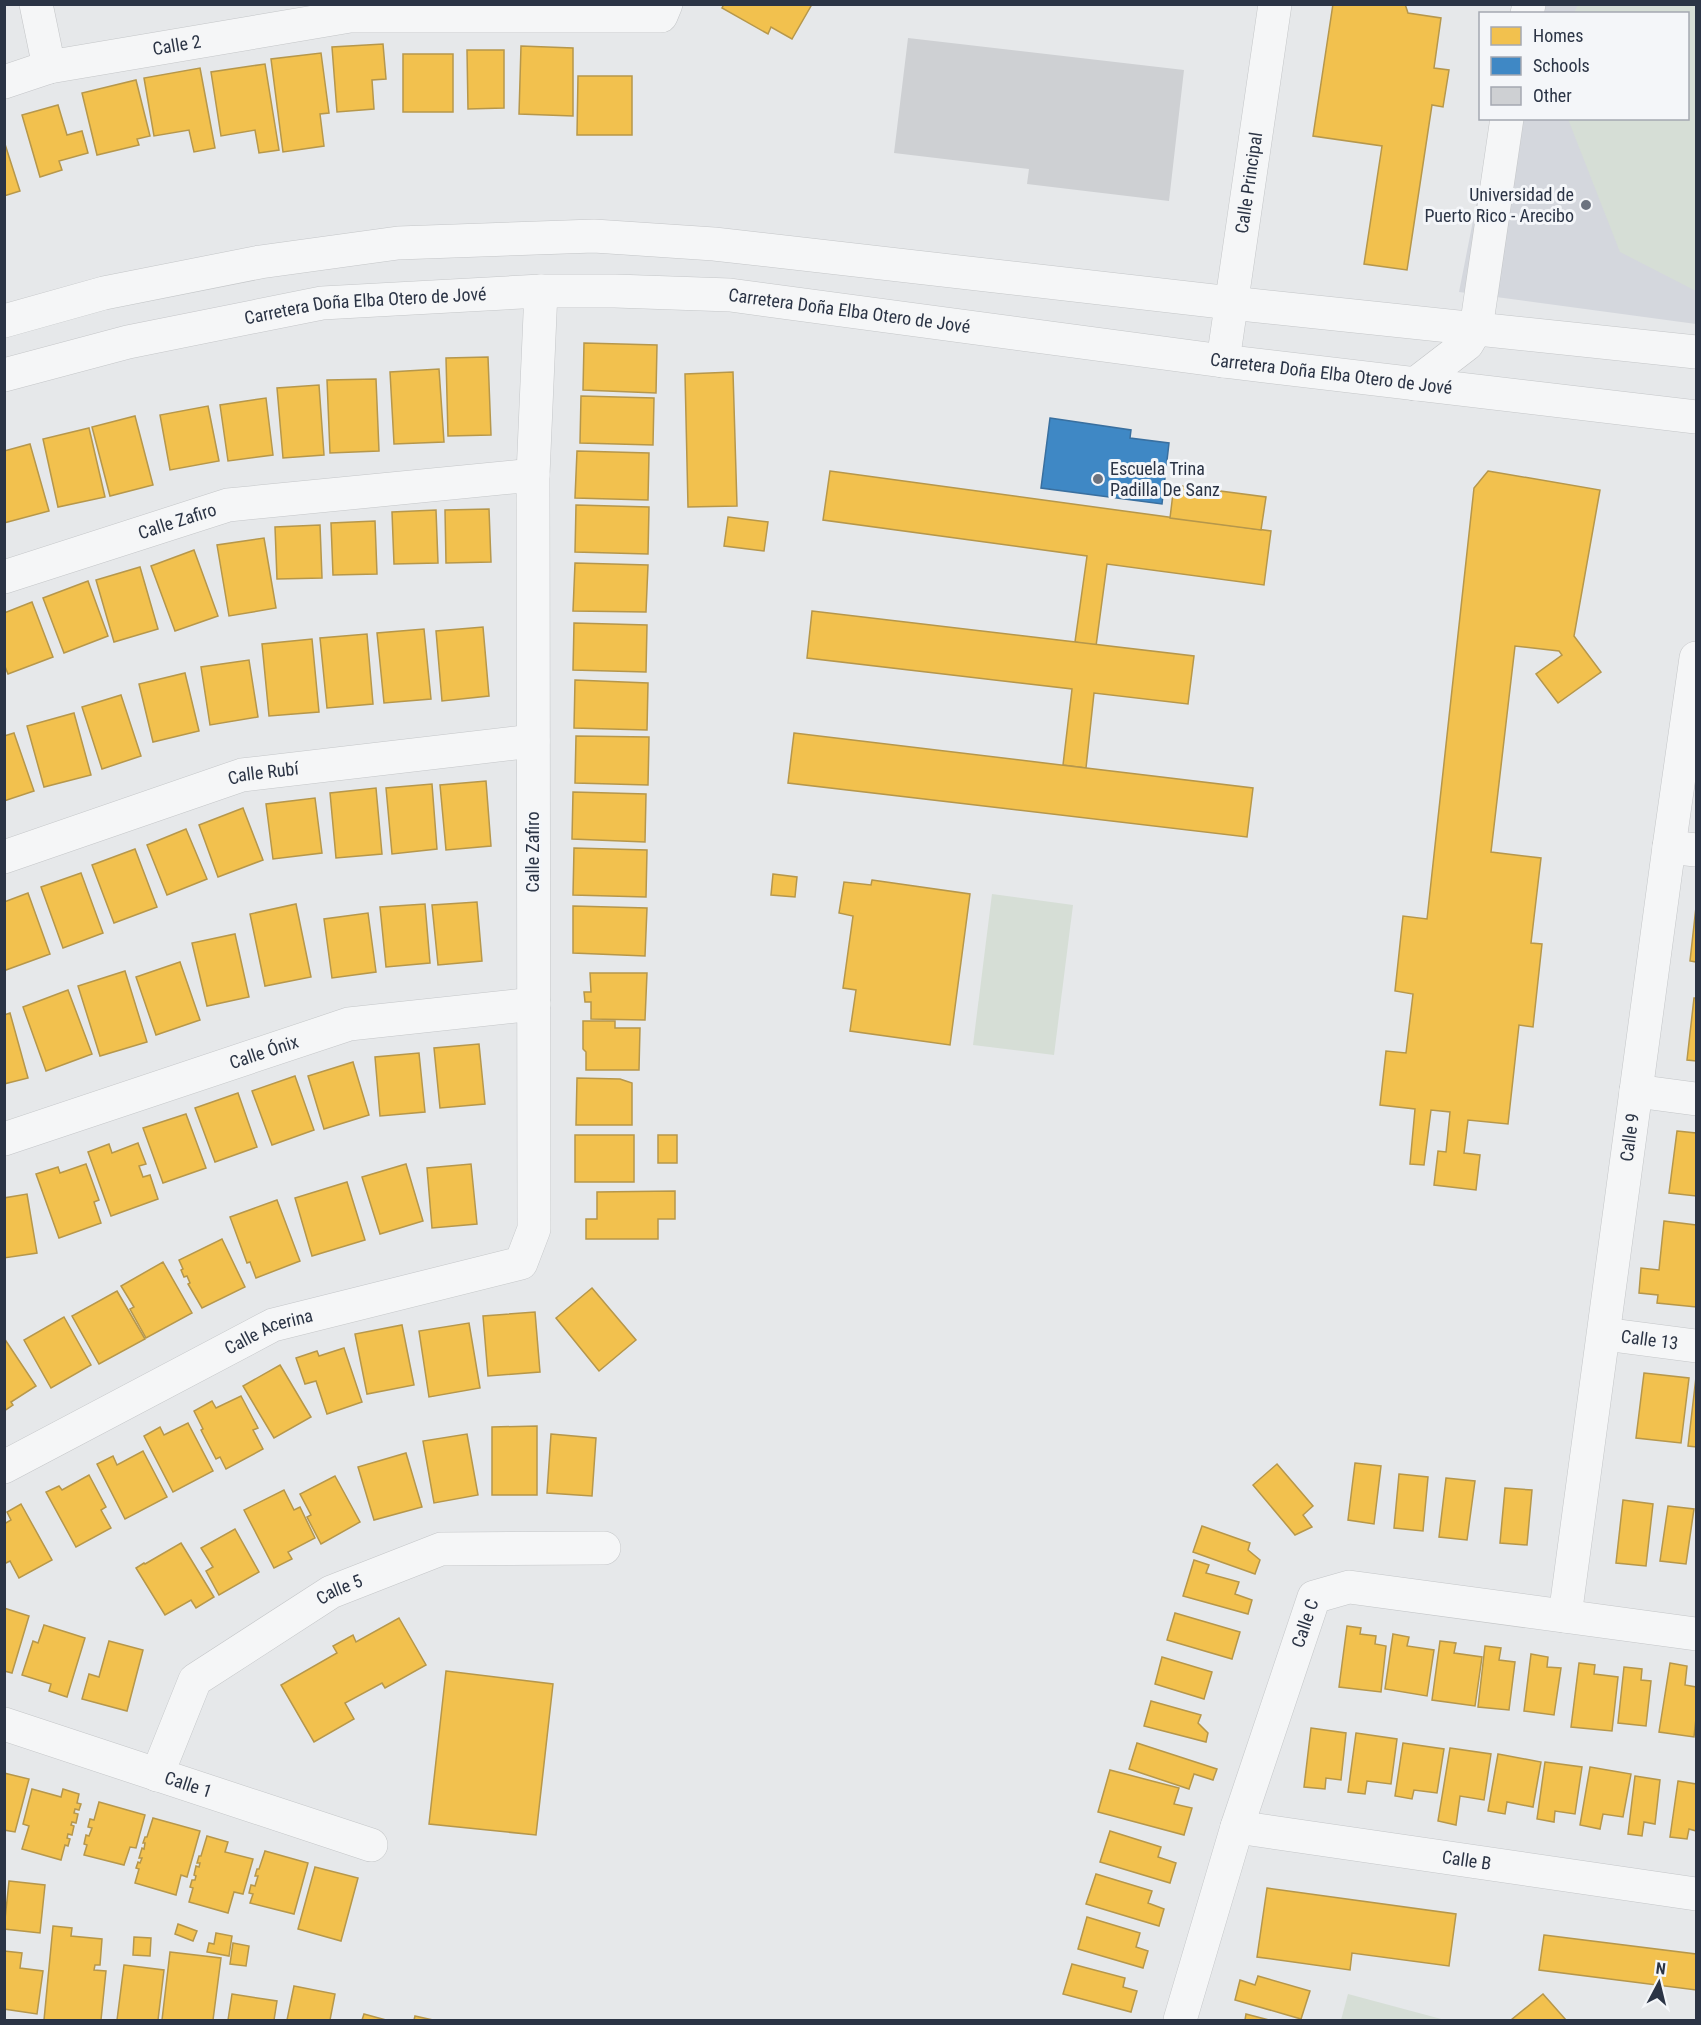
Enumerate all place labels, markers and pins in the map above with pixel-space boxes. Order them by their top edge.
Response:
place label: Universidad de Puerto Rico - Arecibo [1424,184,1574,226]
marker: Universidad de Puerto Rico - Arecibo [1579,198,1593,212]
place label: Escuela Trina Padilla De Sanz [1110,458,1220,500]
marker: Escuela Trina Padilla De Sanz [1091,472,1105,486]

